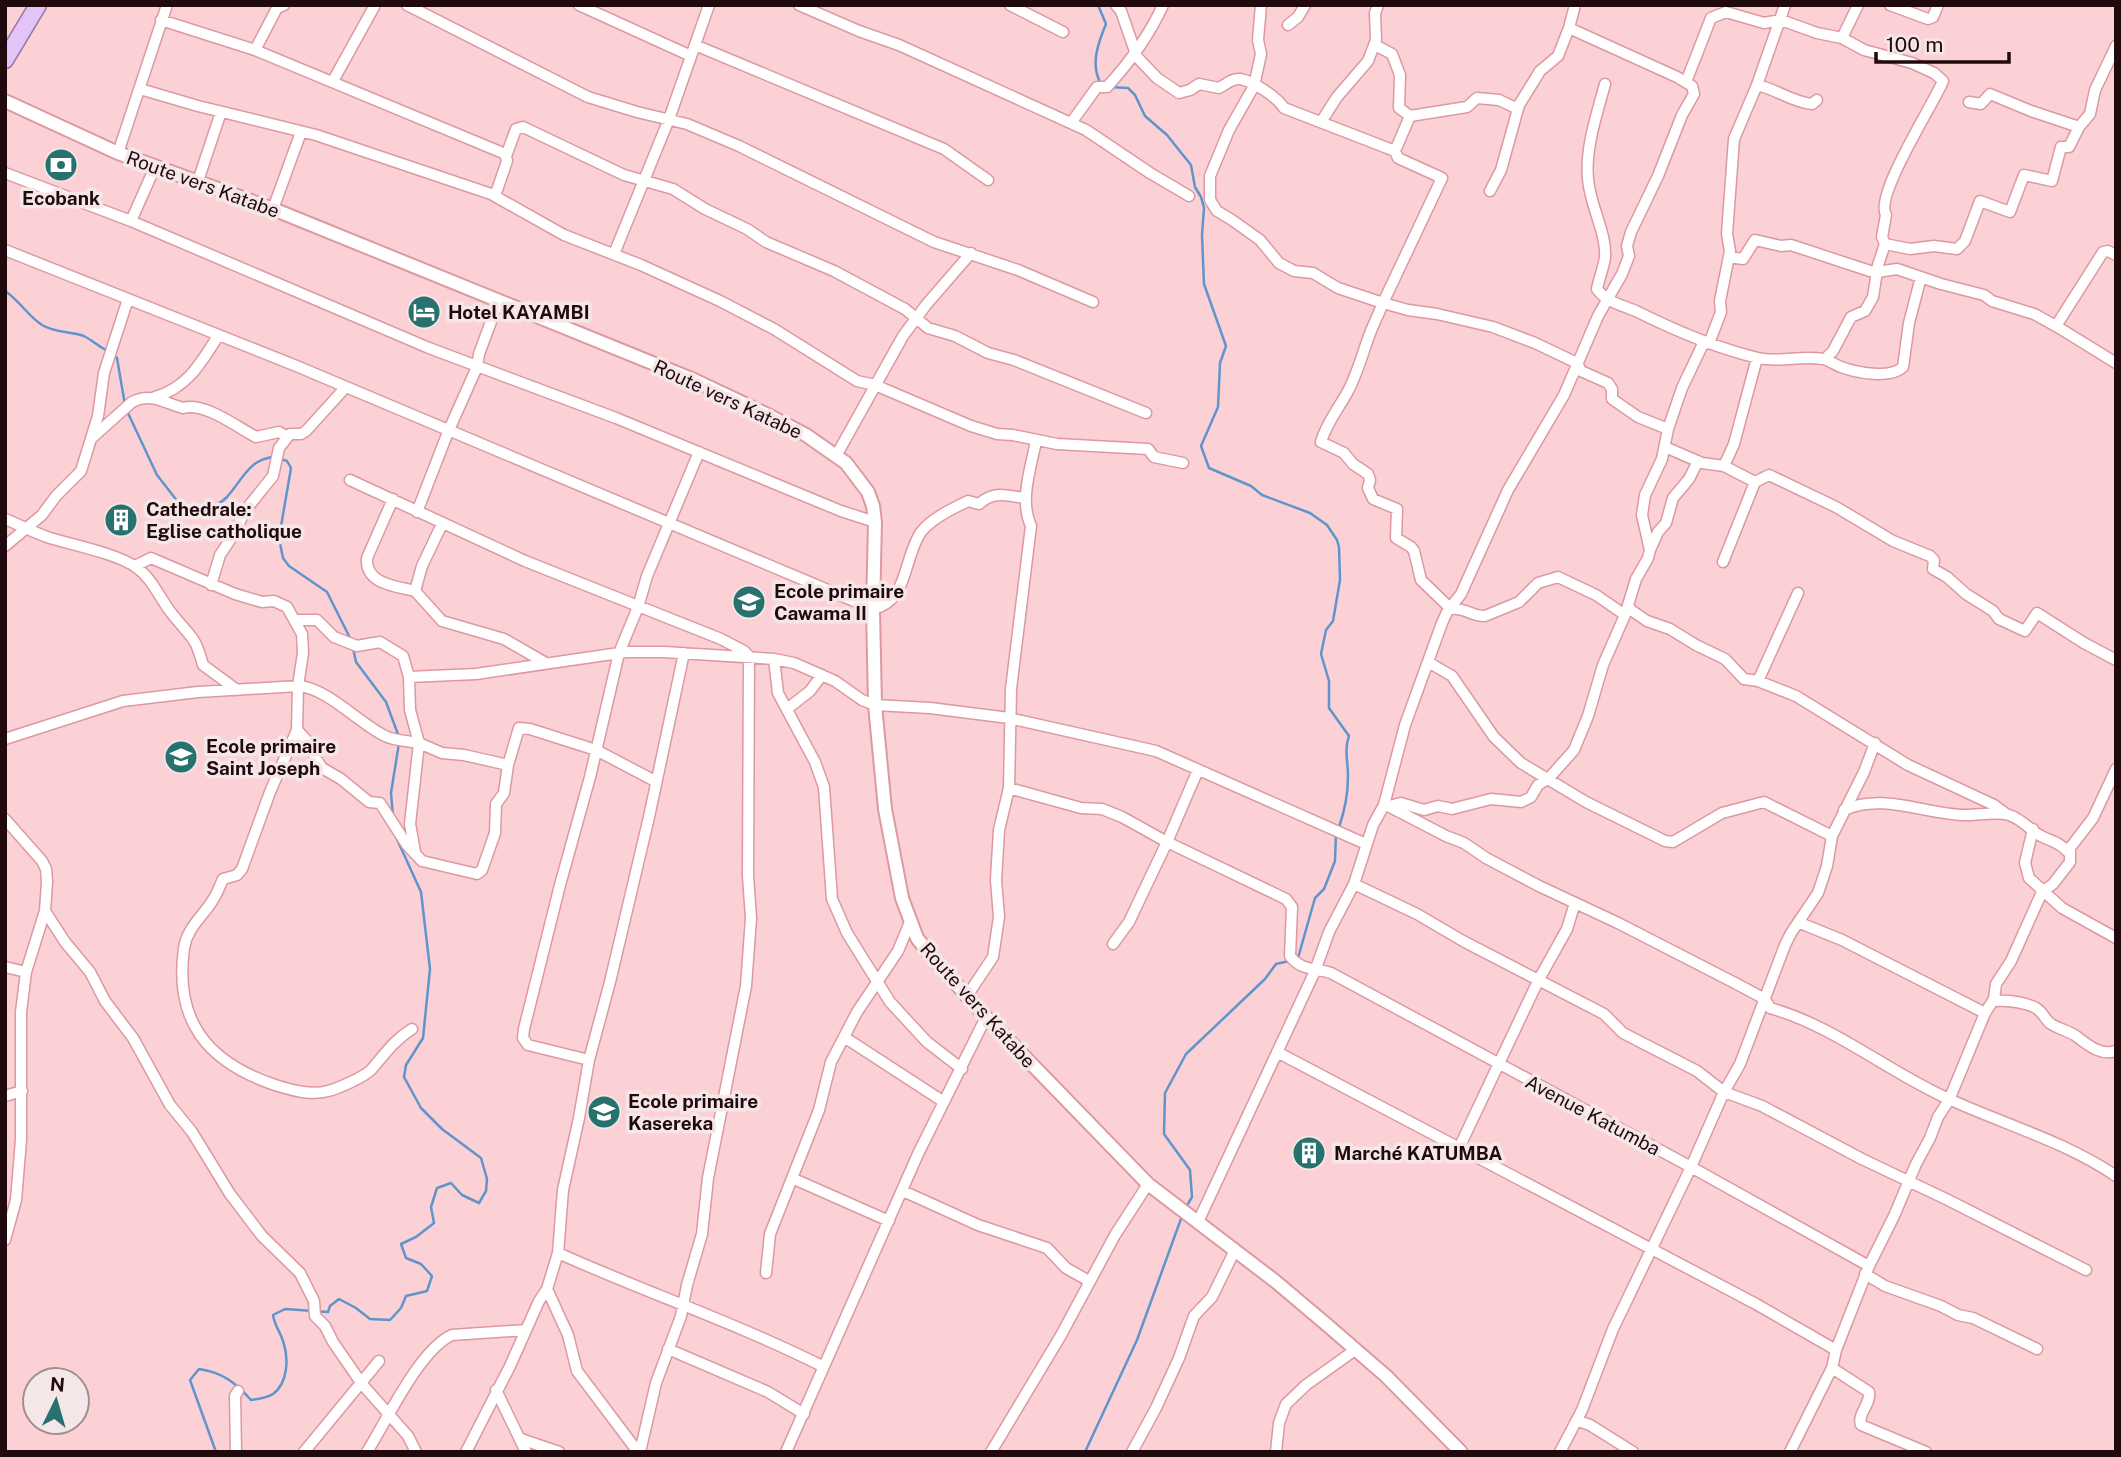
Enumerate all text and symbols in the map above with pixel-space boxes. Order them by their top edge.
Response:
scale bar [1876,21,2009,65]
text: 100 m [1886,32,1943,57]
bank icon: Ecobank [42,146,80,184]
street label: Route vers Katabe [124,146,282,222]
place label: Ecobank [22,187,100,209]
hotel icon: Hotel KAYAMBI [405,293,443,331]
place label: Hotel KAYAMBI [448,301,590,323]
street label: Route vers Katabe [650,355,806,443]
place label: Cathedrale: Eglise catholique [146,498,302,542]
building icon: Cathedrale: Eglise catholique [102,501,140,539]
place label: Ecole primaire Cawama II [774,580,904,624]
school or university icon: Ecole primaire Cawama II [730,583,768,621]
place label: Ecole primaire Saint Joseph [206,735,336,779]
school or university icon: Ecole primaire Saint Joseph [162,738,200,776]
street label: Route vers Katabe [916,938,1040,1072]
street label: Avenue Katumba [1522,1070,1664,1160]
place label: Ecole primaire Kasereka [628,1090,758,1134]
school or university icon: Ecole primaire Kasereka [585,1093,623,1131]
building icon: Marché KATUMBA [1290,1134,1328,1172]
place label: Marché KATUMBA [1334,1142,1503,1164]
north arrow [21,1366,91,1436]
text: N [49,1372,66,1396]

